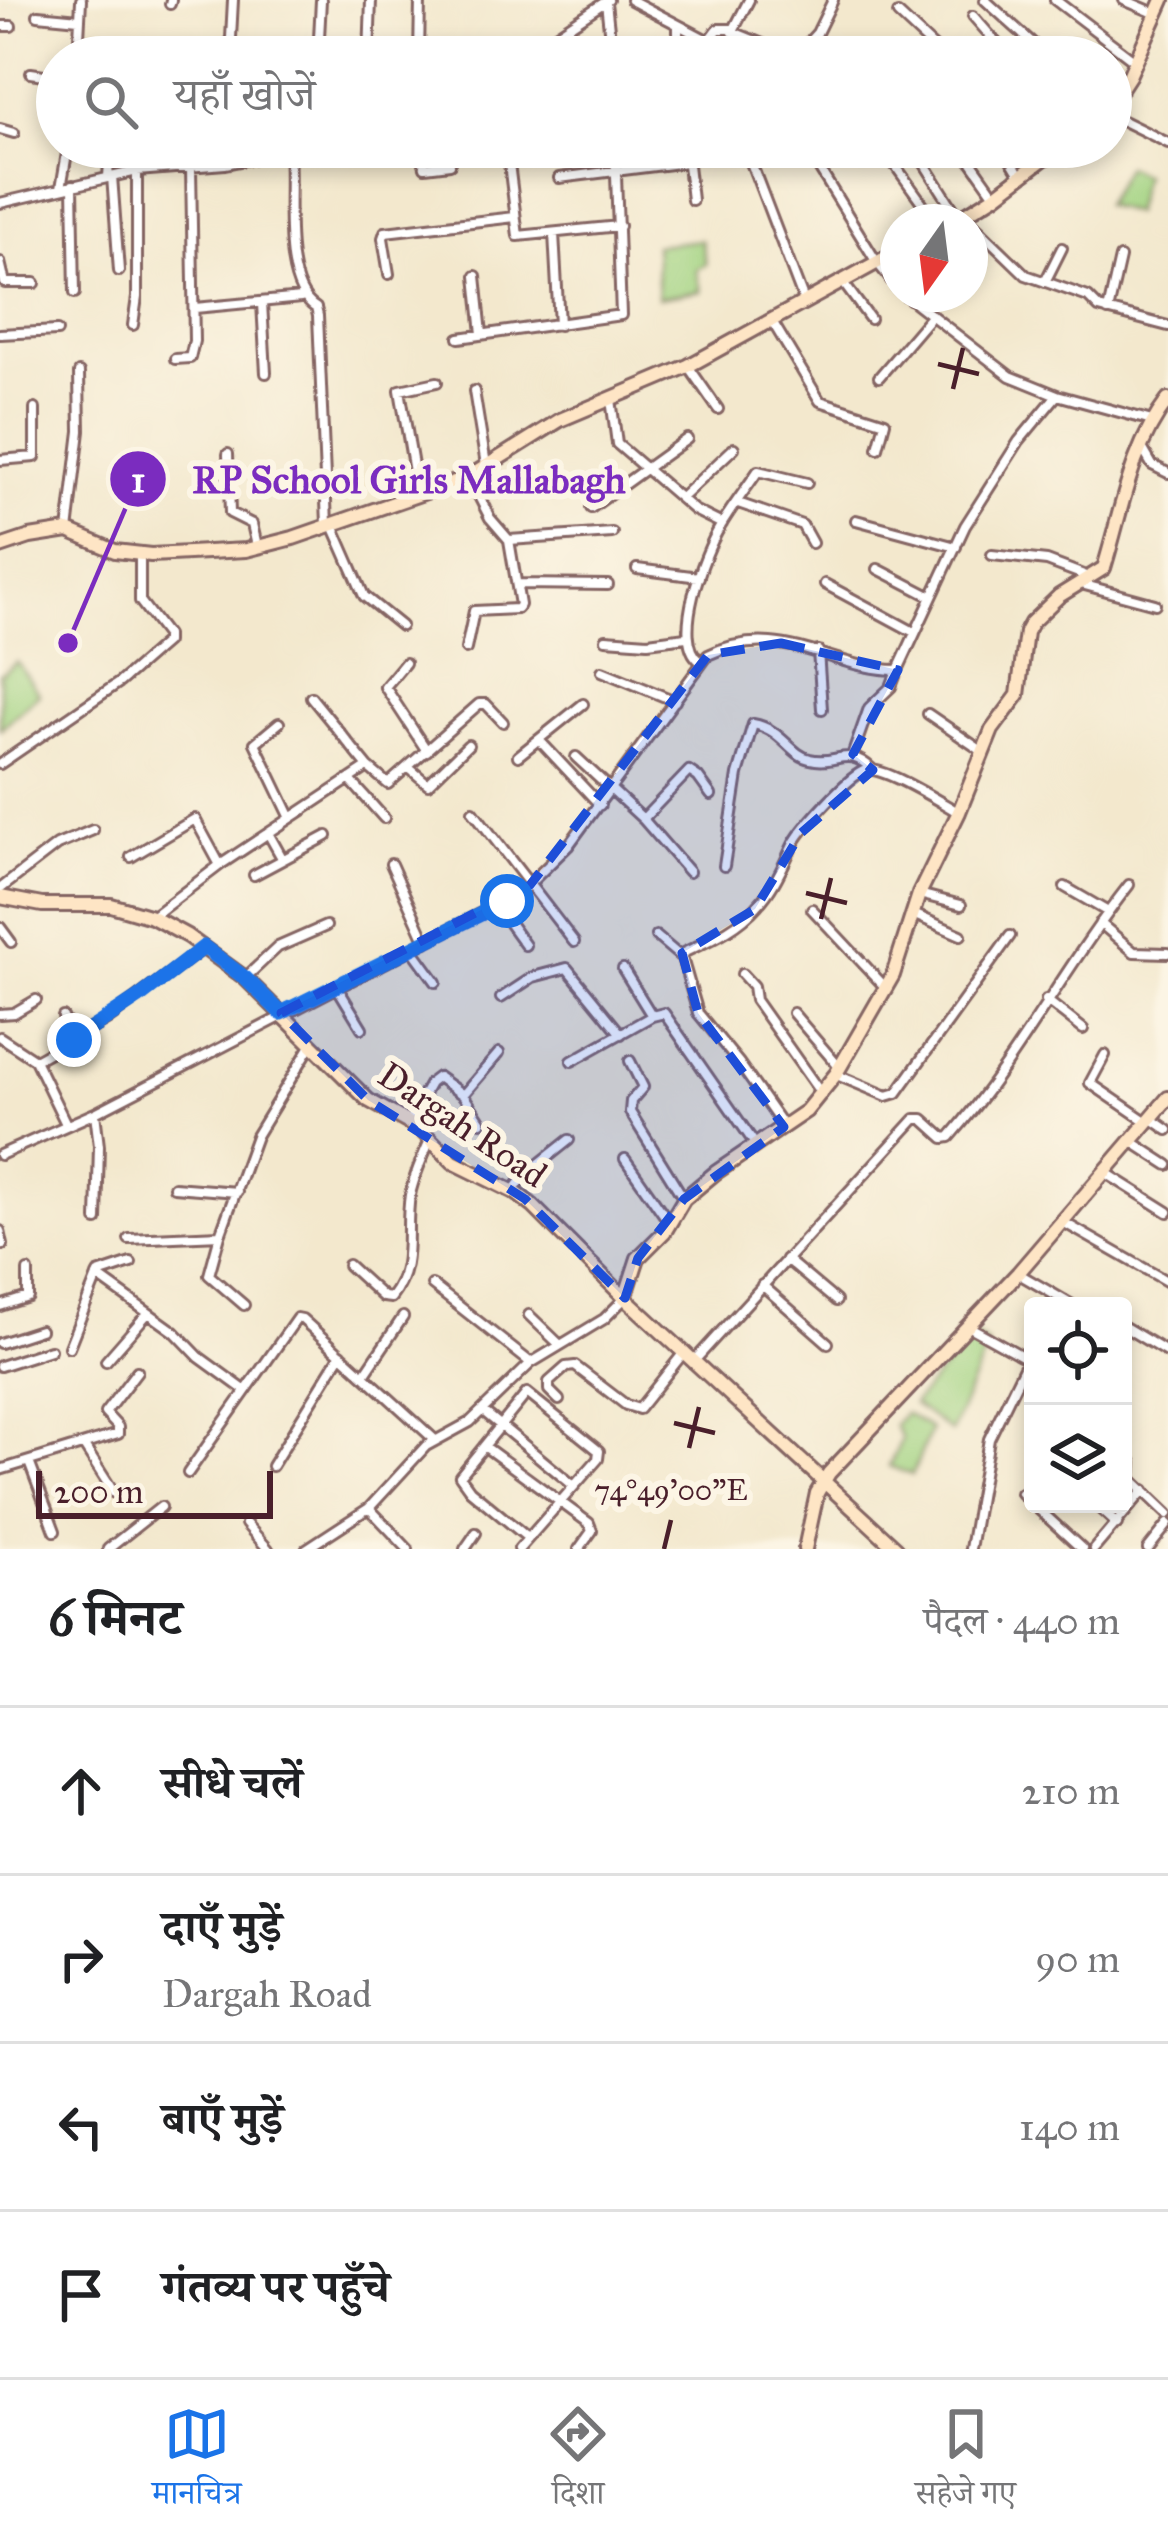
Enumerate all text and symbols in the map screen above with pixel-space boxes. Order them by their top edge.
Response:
search box [36,36,1132,168]
text: यहाँ खोजें [174,67,315,122]
icon: search [78,69,144,135]
north arrow [880,204,988,312]
callout: RP School Girls Mallabagh [108,441,650,516]
text: RP School Girls Mallabagh [192,456,626,504]
text: 1 [131,458,145,502]
route start [480,874,534,928]
route end [47,1013,101,1067]
street label: Dargah Road [370,1052,555,1197]
map controls [1024,1297,1132,1513]
button: locate [1024,1297,1132,1405]
button: layers [1024,1405,1132,1513]
scale bar [36,1465,273,1518]
text: 200 m [54,1472,144,1512]
text: 74°49'00"E [594,1472,748,1509]
text: 6 मिनट [48,1587,182,1649]
text: पैदल · 440 m [924,1597,1120,1645]
text: सीधे चलें [162,1755,302,1810]
icon: ahead [48,1758,114,1824]
text: 210 m [1022,1767,1120,1815]
text: दाएँ मुड़ें [162,1899,282,1954]
icon: right [48,1926,114,1992]
text: 90 m [1035,1935,1120,1983]
text: Dargah Road [162,1970,372,2018]
text: बाएँ मुड़ें [162,2091,283,2146]
icon: left [48,2094,114,2160]
text: 140 m [1019,2103,1120,2151]
text: गंतव्य पर पहुँचे [162,2259,390,2314]
icon: arrive [48,2262,114,2328]
tab: मानचित्र [152,2401,241,2525]
tab: दिशा [545,2401,611,2525]
tab: सहेजे गए [915,2401,1016,2525]

